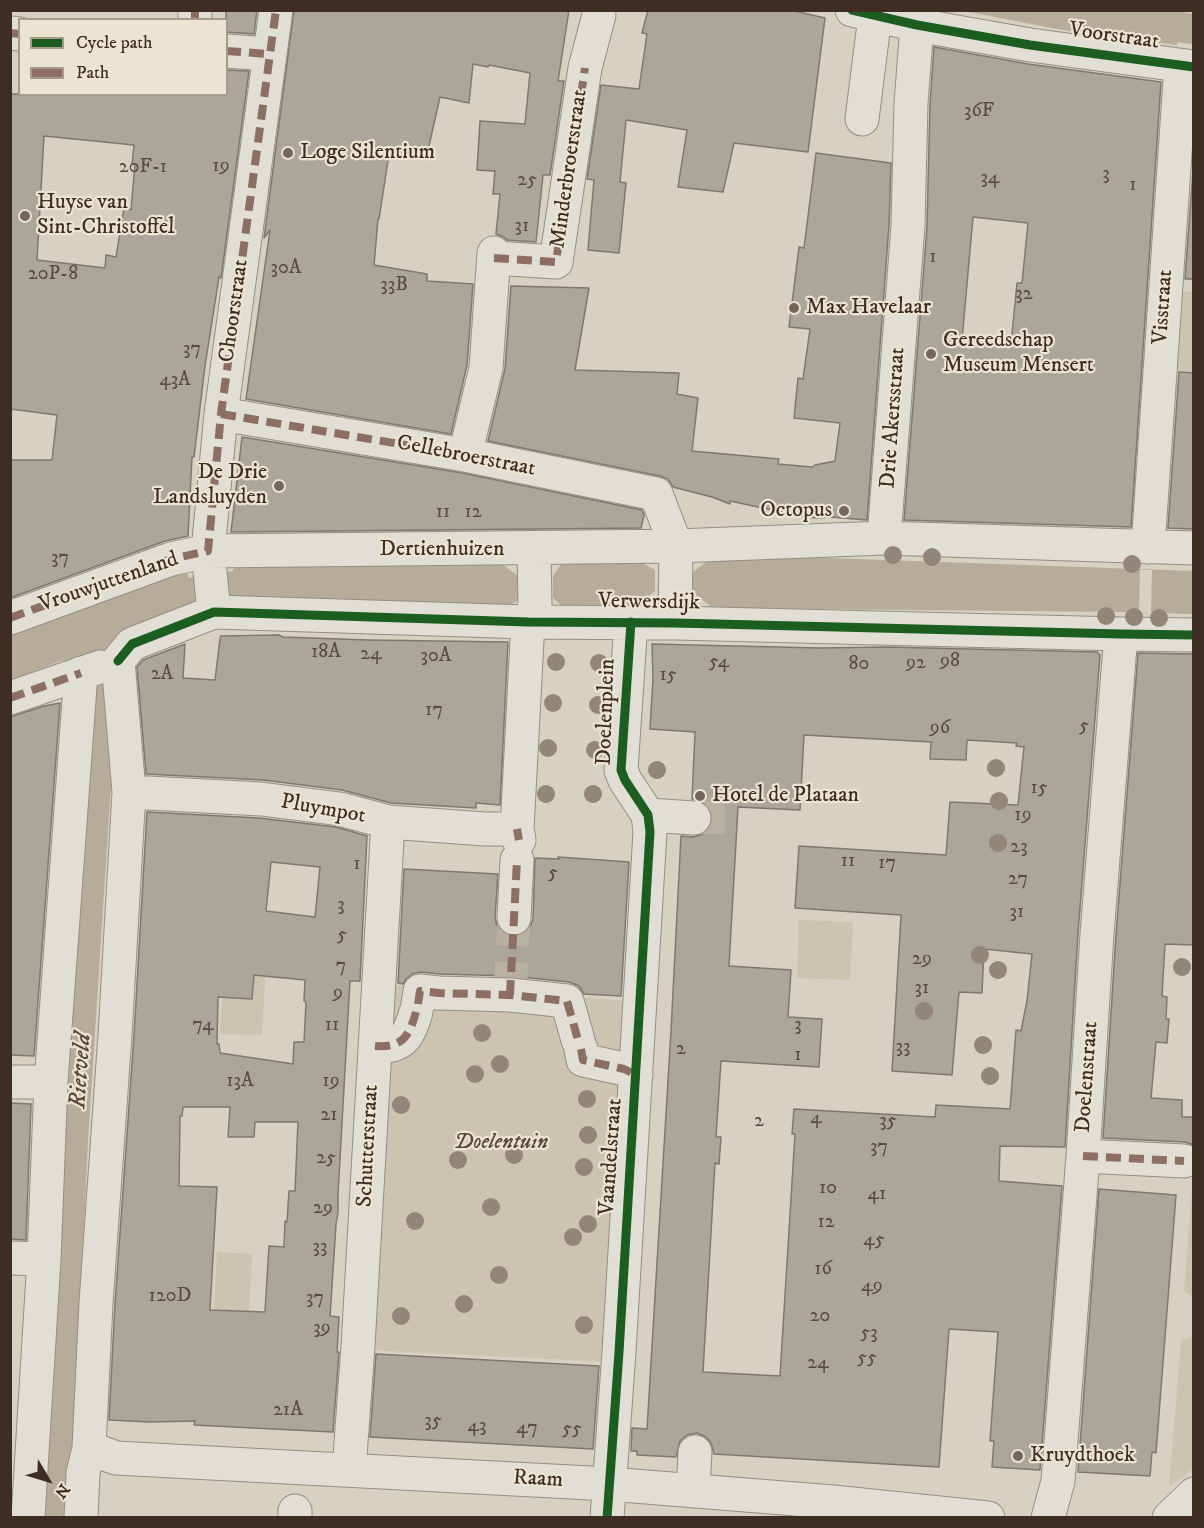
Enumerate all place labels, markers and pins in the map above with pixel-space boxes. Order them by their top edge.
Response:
place label: Loge Silentium [300,140,435,166]
marker: Loge Silentium [281,146,295,160]
place label: Huyse van Sint-Christoffel [37,190,175,242]
marker: Huyse van Sint-Christoffel [18,209,32,223]
place label: Max Havelaar [806,295,931,321]
marker: Max Havelaar [787,301,801,315]
place label: Gereedschap Museum Mensert [943,328,1094,380]
marker: Gereedschap Museum Mensert [924,347,938,361]
place label: De Drie Landsluyden [153,460,267,512]
marker: De Drie Landsluyden [272,479,286,493]
place label: Octopus [760,498,832,524]
marker: Octopus [837,504,851,518]
place label: Hotel de Plataan [712,783,859,809]
marker: Hotel de Plataan [693,789,707,803]
place label: Kruydthoek [1030,1443,1135,1469]
marker: Kruydthoek [1011,1449,1025,1463]

